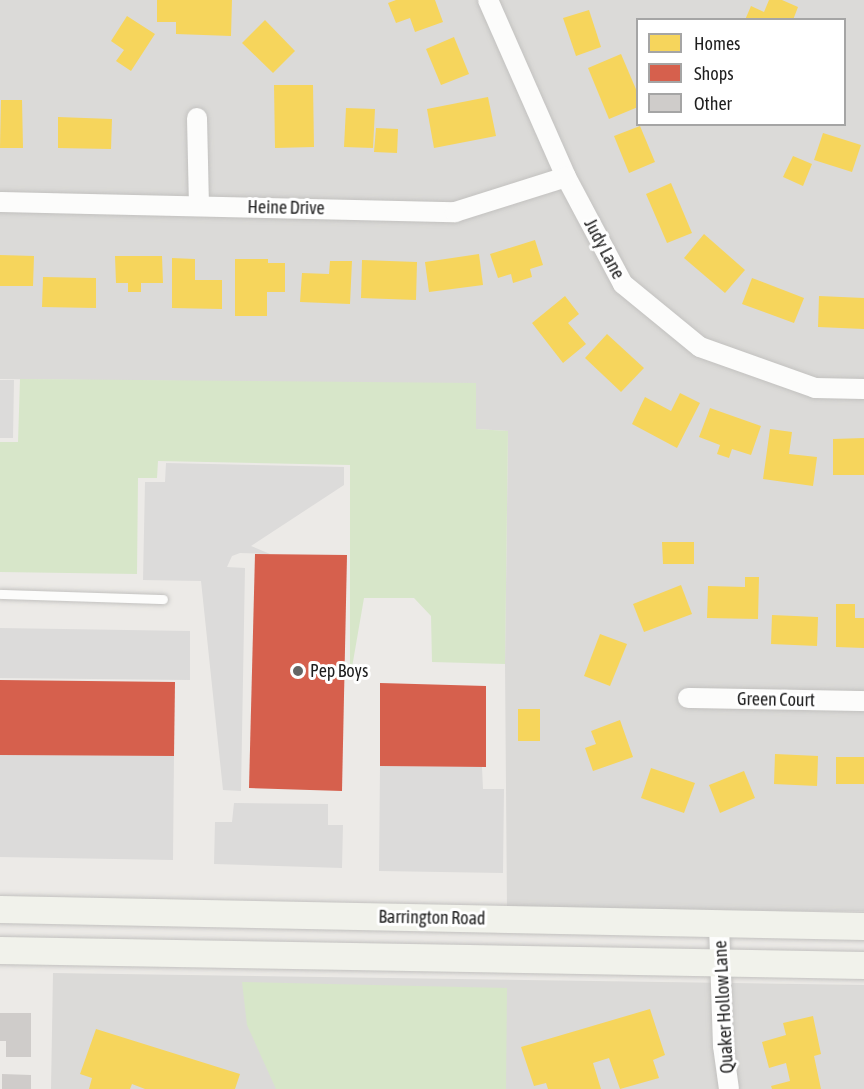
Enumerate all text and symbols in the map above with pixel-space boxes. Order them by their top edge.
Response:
legend [636,18,846,126]
text: Homes [694,33,740,54]
text: Shops [694,63,734,84]
text: Other [694,93,732,114]
street label: Heine Drive [247,197,325,219]
street label: Judy Lane [579,215,629,283]
place label: Pep Boys [310,660,368,682]
marker: Pep Boys [291,664,305,678]
street label: Green Court [737,689,815,711]
street label: Barrington Road [378,906,486,930]
street label: Quaker Hollow Lane [710,940,738,1074]

